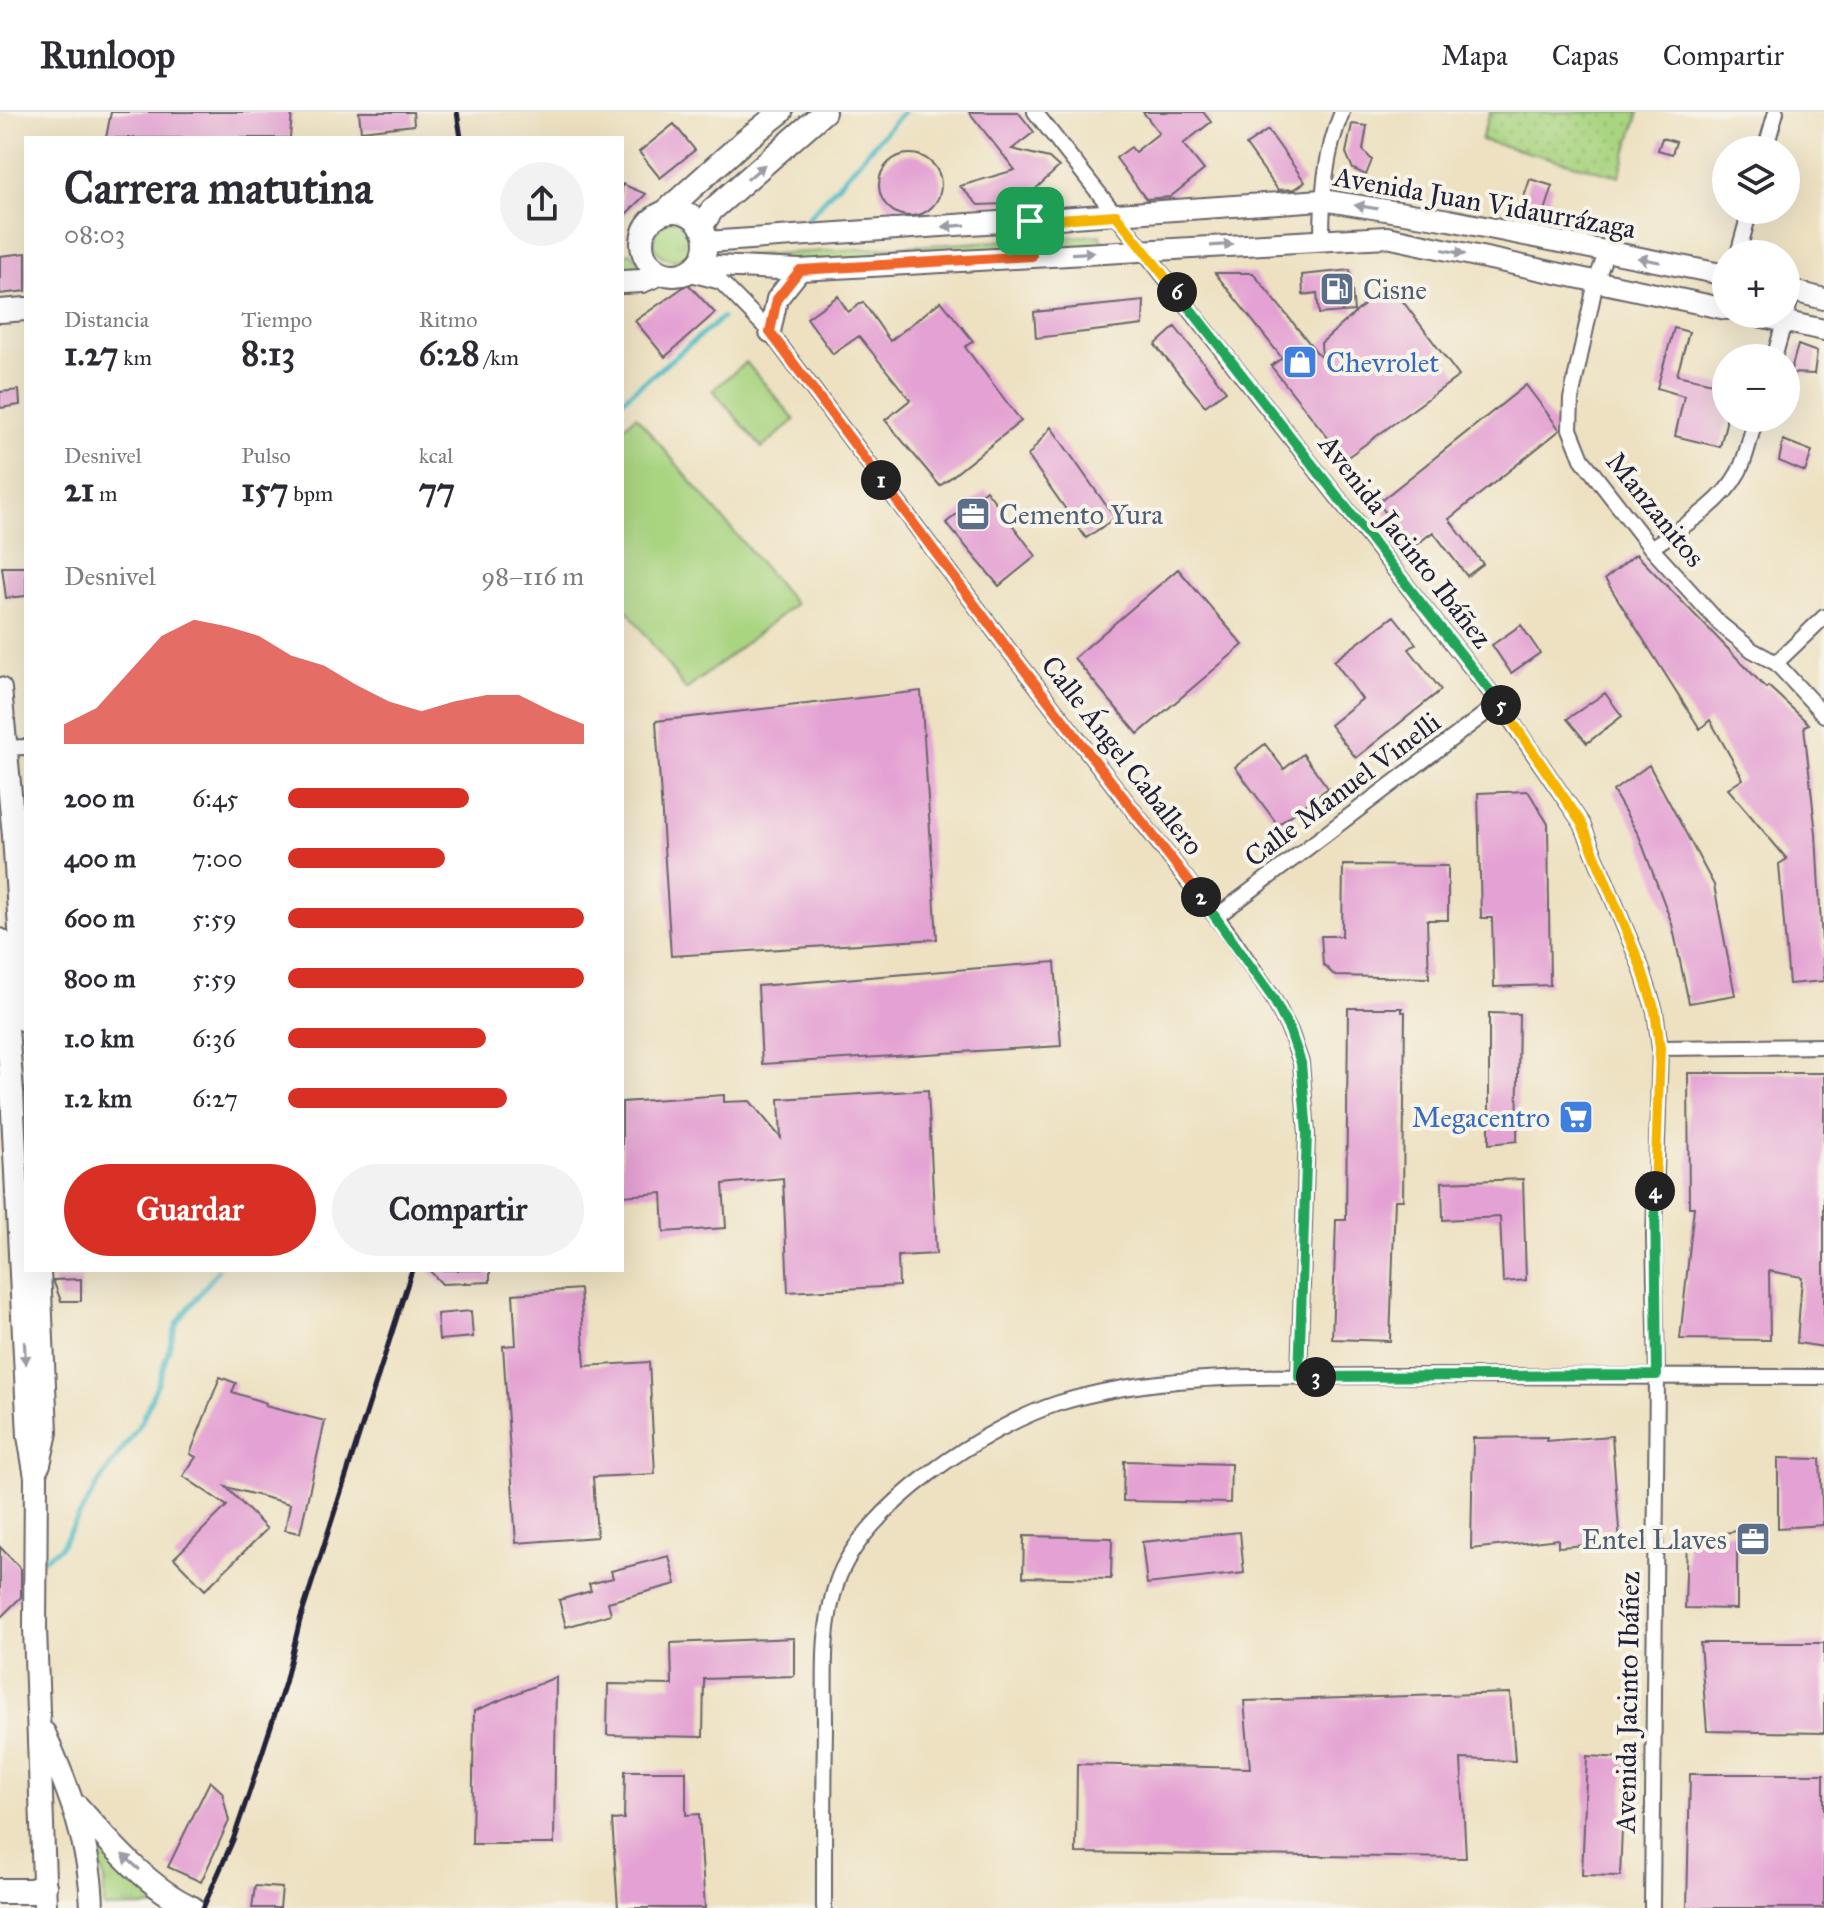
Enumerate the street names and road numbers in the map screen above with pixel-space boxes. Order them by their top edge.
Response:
street label: Avenida Juan Vidaurrázaga [1330,159,1639,246]
street label: Avenida Jacinto Ibáñez [1311,427,1500,655]
street label: Manzanitos [1599,445,1713,574]
street label: Calle Ángel Caballero [1034,649,1211,862]
street label: Calle Manuel Vinelli [1237,704,1447,874]
street label: Avenida Jacinto Ibáñez [1608,1571,1647,1834]

